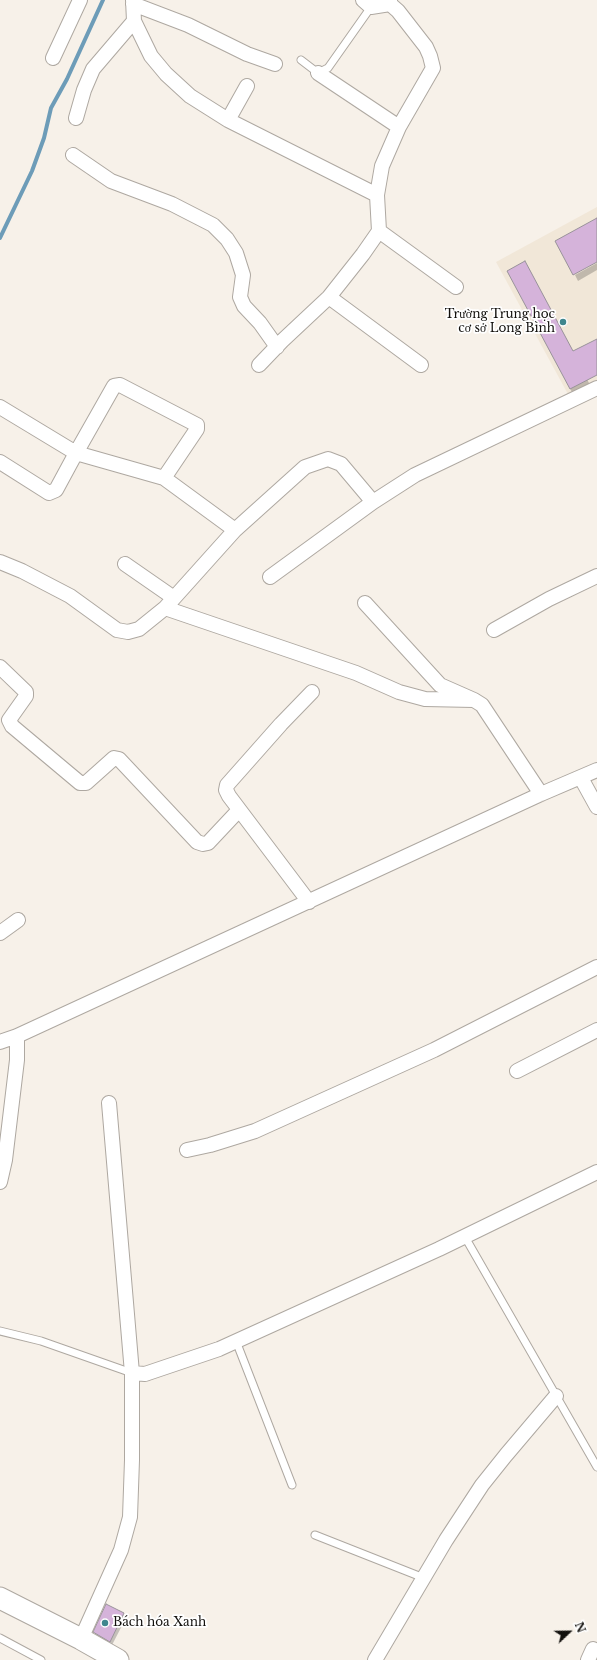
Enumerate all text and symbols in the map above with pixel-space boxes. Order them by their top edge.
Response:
place label: Trường Trung học cơ sở Long Bình [445,308,555,336]
marker: Trường Trung học cơ sở Long Bình [558,317,568,327]
north arrow [549,1612,589,1652]
place label: Bách hóa Xanh [113,1616,206,1630]
marker: Bách hóa Xanh [100,1618,110,1628]
text: N [572,1620,589,1635]

